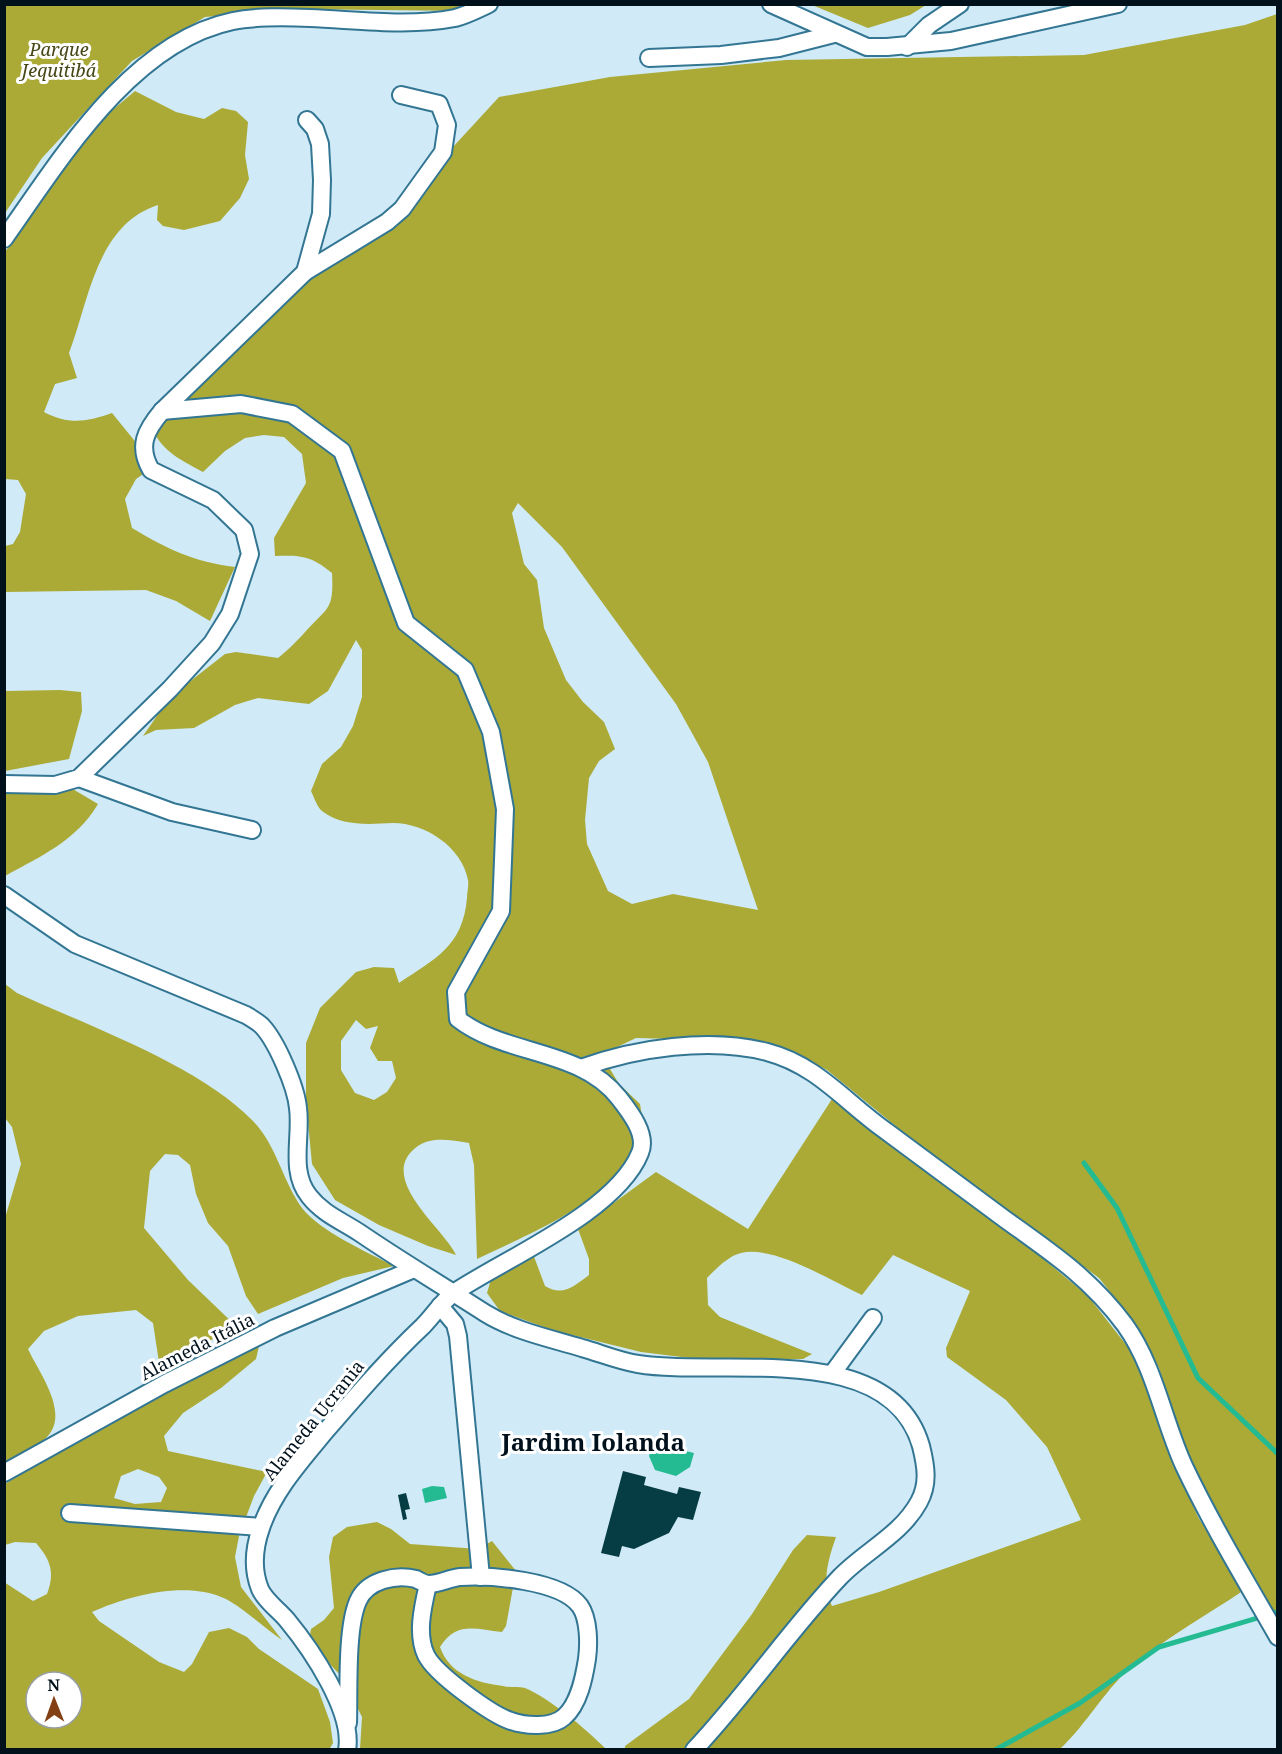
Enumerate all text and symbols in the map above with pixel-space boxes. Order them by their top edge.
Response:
park label: Parque Jequitibá [19,37,97,82]
street label: Alameda Itália [136,1307,258,1385]
street label: Alameda Ucrania [257,1355,369,1485]
district label: Jardim Iolanda [500,1425,685,1458]
north arrow [24,1670,84,1730]
text: N [47,1674,61,1696]

